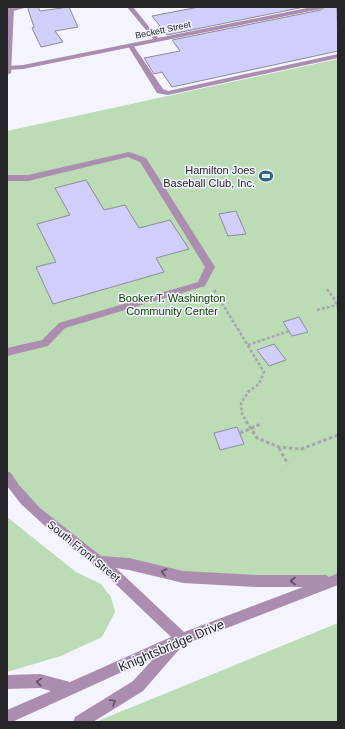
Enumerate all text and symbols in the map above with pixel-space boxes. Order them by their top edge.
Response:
street label: Beckett Street [134,19,192,41]
place label: Hamilton Joes Baseball Club, Inc. [163,164,255,189]
sports icon: Hamilton Joes Baseball Club, Inc. [258,168,274,184]
park label: Booker T. Washington Community Center [118,292,226,317]
street label: South Front Street [45,518,123,584]
one-way arrow [161,569,167,577]
one-way arrow [290,577,296,585]
street label: Knightsbridge Drive [116,616,226,675]
one-way arrow [36,678,42,687]
one-way arrow [109,699,116,706]

